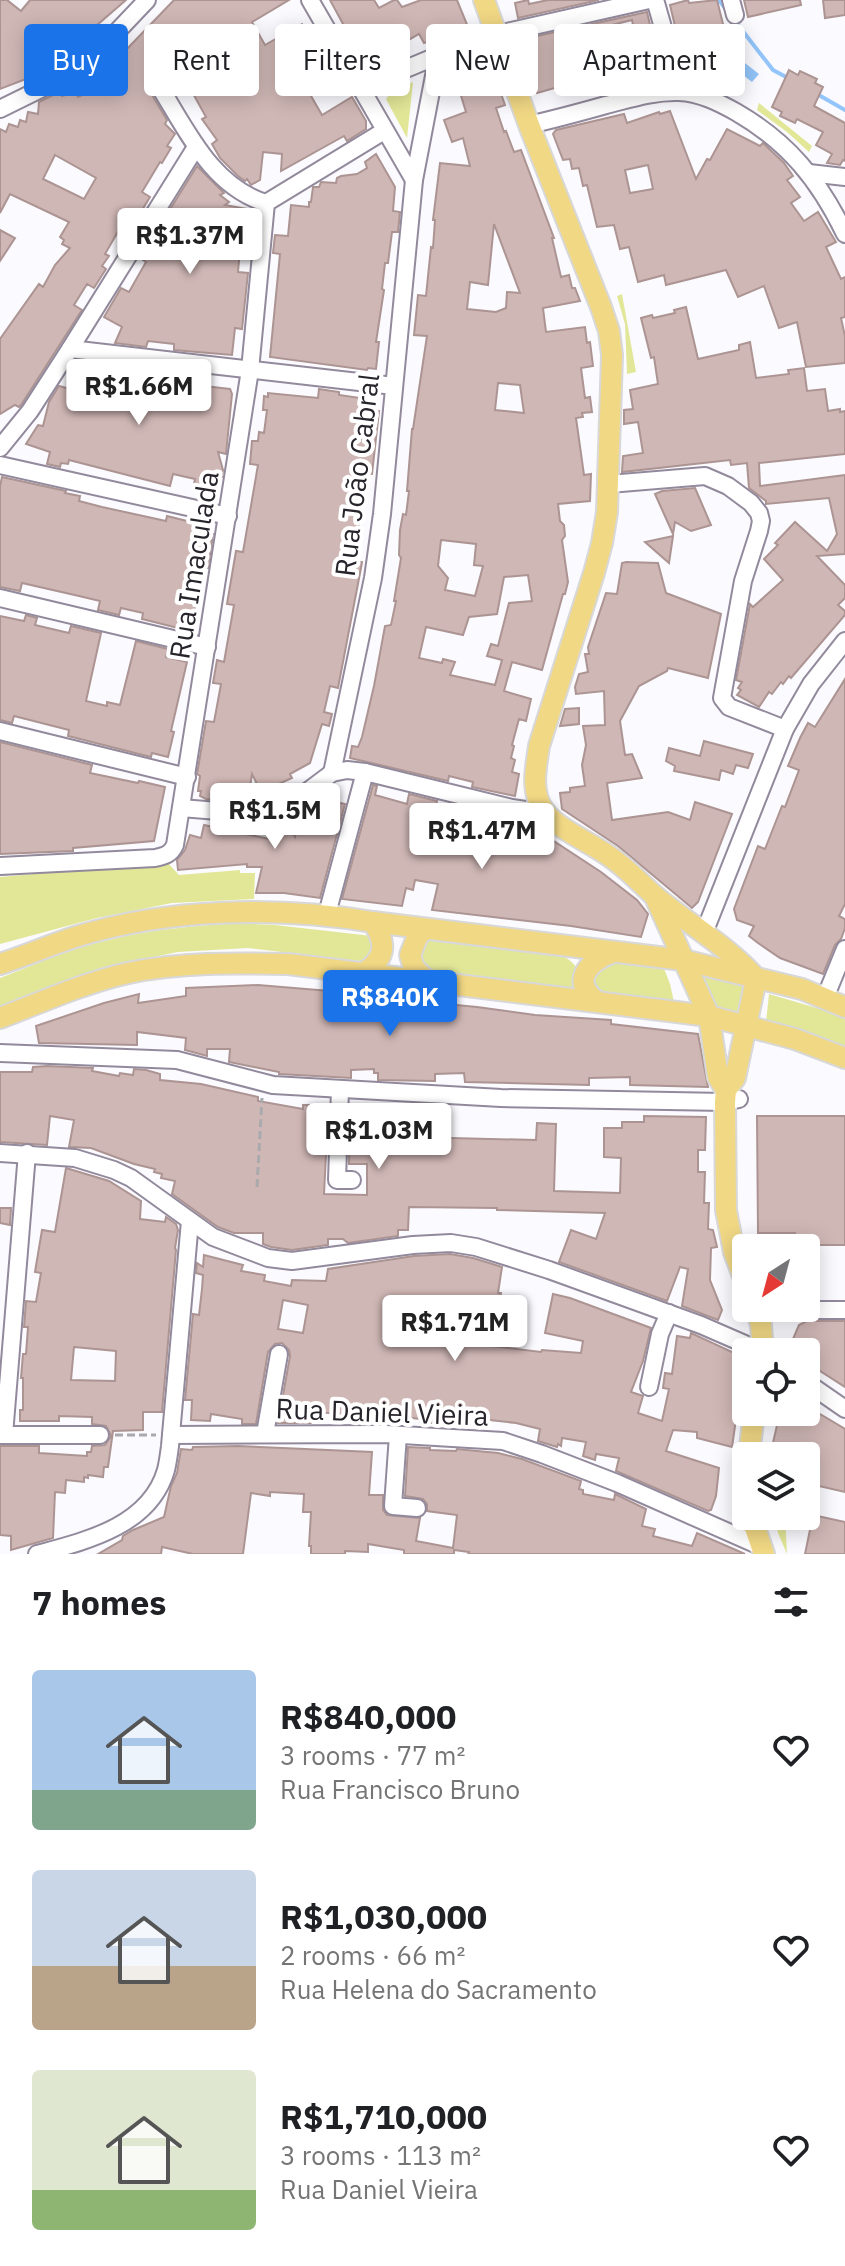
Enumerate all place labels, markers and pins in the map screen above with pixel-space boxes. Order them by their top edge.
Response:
pin: R$1.37M [116,208,264,276]
pin: R$1.66M [65,359,213,427]
pin: R$1.5M [210,783,340,851]
pin: R$1.47M [408,803,556,871]
pin: R$840K [325,970,455,1038]
pin: R$1.03M [305,1103,453,1171]
pin: R$1.71M [381,1295,529,1363]

